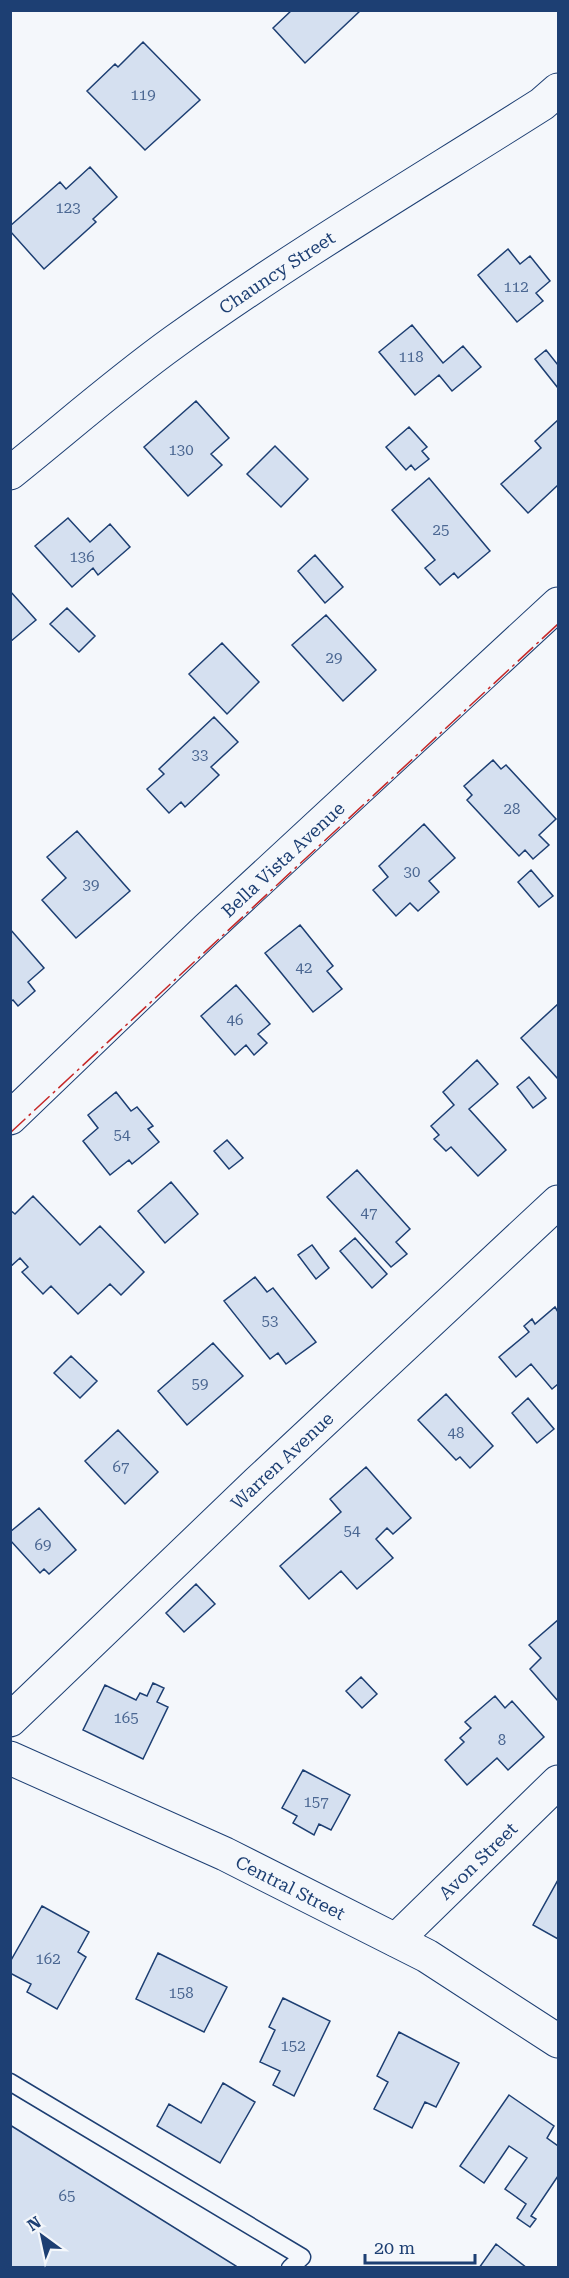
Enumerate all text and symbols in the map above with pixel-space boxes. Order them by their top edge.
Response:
house number: 119 [130,86,156,104]
house number: 123 [55,199,81,217]
street label: Chauncy Street [215,226,338,318]
house number: 112 [503,278,529,296]
house number: 118 [398,348,424,366]
house number: 130 [168,441,194,459]
house number: 25 [433,521,449,539]
house number: 136 [69,548,95,566]
house number: 29 [326,649,342,667]
house number: 33 [192,746,208,764]
street label: Bella Vista Avenue [217,797,348,921]
house number: 28 [504,800,520,818]
house number: 30 [404,863,420,881]
house number: 39 [83,876,99,894]
house number: 42 [296,959,312,977]
house number: 46 [227,1011,243,1029]
house number: 54 [114,1126,131,1144]
house number: 47 [361,1204,377,1222]
house number: 53 [262,1312,278,1330]
house number: 59 [192,1375,208,1393]
street label: Warren Avenue [226,1407,337,1513]
house number: 48 [448,1424,464,1442]
house number: 67 [113,1458,129,1476]
house number: 54 [344,1522,361,1540]
house number: 69 [35,1536,51,1554]
house number: 165 [113,1709,139,1727]
house number: 8 [498,1731,506,1749]
house number: 157 [303,1793,329,1811]
street label: Avon Street [434,1817,521,1903]
street label: Central Street [232,1851,349,1924]
house number: 162 [35,1950,61,1968]
house number: 158 [168,1984,194,2002]
house number: 152 [280,2037,306,2055]
house number: 65 [59,2187,75,2205]
north arrow [12,2206,72,2266]
text: N [24,2213,44,2235]
scale bar [365,2227,474,2265]
text: 20 m [374,2237,415,2258]

